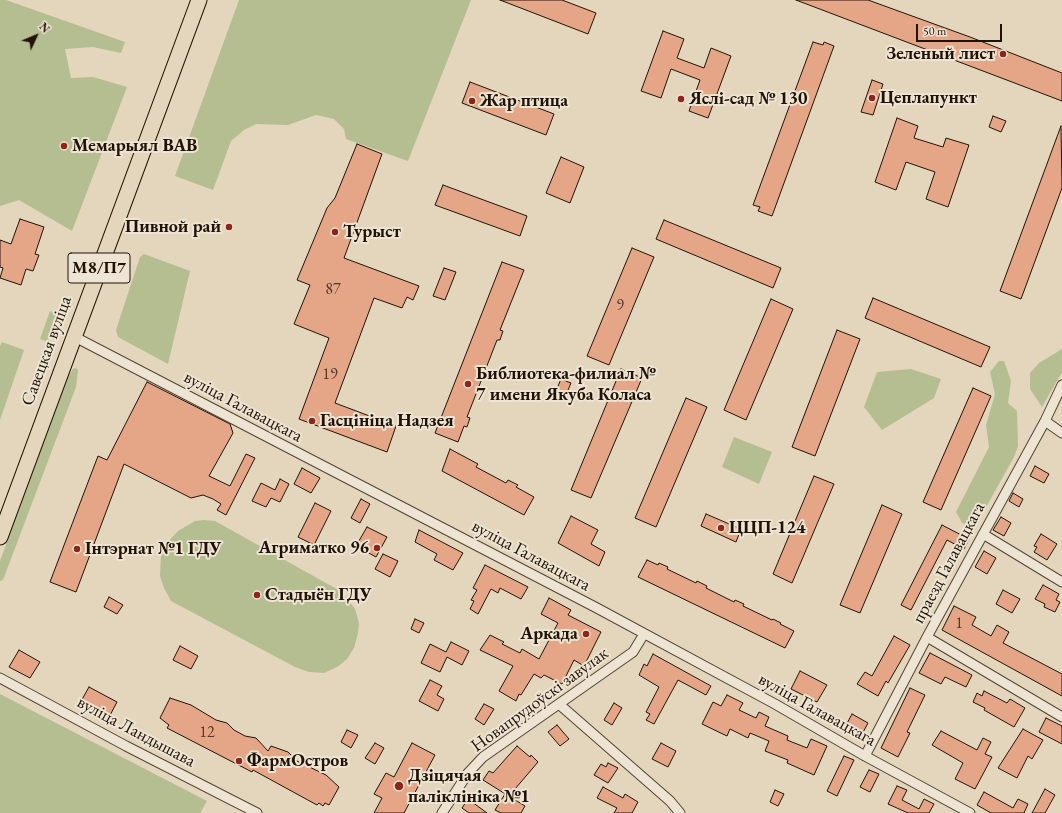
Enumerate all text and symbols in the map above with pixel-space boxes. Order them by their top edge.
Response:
north arrow [16,16,56,56]
scale bar [918,16,1004,42]
text: N [37,20,53,36]
text: 50 m [923,23,946,39]
place label: Зеленый лист [886,43,995,65]
marker: Зеленый лист [998,49,1008,59]
place label: Цеплапункт [880,87,977,109]
place label: Яслі-сад № 130 [689,88,808,110]
place label: Жар птица [480,90,568,112]
marker: Цеплапункт [867,93,877,103]
marker: Яслі-сад № 130 [676,94,686,104]
marker: Жар птица [467,96,477,106]
place label: Мемарыял ВАВ [72,135,197,157]
marker: Мемарыял ВАВ [59,141,69,151]
place label: Пивной рай [125,216,221,238]
place label: Турыст [343,221,401,243]
marker: Пивной рай [224,222,234,232]
marker: Турыст [330,227,340,237]
road number: М8/П7 [68,253,130,283]
house number: 87 [325,280,341,300]
street label: Савецкая вуліца [17,293,77,409]
house number: 9 [616,296,624,316]
place label: Библиотека-филиал № 7 имени Якуба Коласа [476,363,655,406]
house number: 19 [322,365,338,385]
street label: вуліца Галавацкага [180,367,306,447]
marker: Библиотека-филиал № 7 имени Якуба Коласа [463,379,473,389]
place label: Гасцініца Надзея [320,410,454,432]
marker: Гасцініца Надзея [307,416,317,426]
street label: праезд Галавацкага [908,499,990,627]
street label: вуліца Галавацкага [468,516,594,596]
place label: ЦЦП-124 [729,517,806,539]
marker: ЦЦП-124 [716,523,726,533]
place label: Агриматко 96 [258,537,369,559]
place label: Інтэрнат №1 ГДУ [85,538,221,560]
marker: Агриматко 96 [372,543,382,553]
marker: Інтэрнат №1 ГДУ [72,544,82,554]
place label: Стадыён ГДУ [265,584,372,606]
marker: Стадыён ГДУ [252,590,262,600]
house number: 1 [955,614,963,634]
place label: Аркада [520,623,578,645]
marker: Аркада [581,629,591,639]
street label: Новапрудоўскі завулак [467,643,613,757]
street label: вуліца Галавацкага [754,669,880,751]
street label: вуліца Ландышава [73,692,199,772]
house number: 12 [199,723,215,743]
place label: ФармОстров [247,750,348,772]
marker: ФармОстров [234,756,244,766]
place label: Дзіцячая паліклініка №1 [408,765,530,808]
marker: Дзіцячая паліклініка №1 [393,780,405,792]

